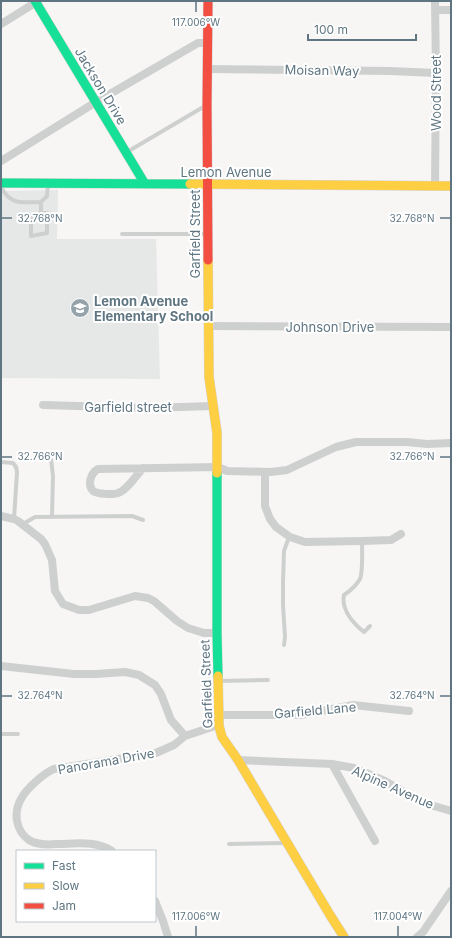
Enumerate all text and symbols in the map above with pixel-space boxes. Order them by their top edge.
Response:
text: 117.006°W [172,16,220,28]
scale bar [308,16,416,42]
text: 100 m [314,22,348,37]
street label: Jackson Drive [72,44,130,128]
street label: Wood Street [428,55,444,131]
street label: Moisan Way [284,61,360,79]
street label: Lemon Avenue [180,164,272,180]
street label: Garfield Street [187,189,203,279]
text: 32.768°N [18,212,62,224]
text: 32.768°N [390,212,434,224]
place label: Lemon Avenue Elementary School [94,293,213,324]
school or university icon: Lemon Avenue Elementary School [69,297,91,319]
street label: Johnson Drive [286,319,374,335]
street label: Garfield street [84,399,172,415]
text: 32.766°N [17,450,63,462]
text: 32.766°N [389,450,435,462]
street label: Garfield Street [196,639,216,729]
text: 32.764°N [17,689,63,701]
text: 32.764°N [389,689,435,701]
street label: Garfield Lane [273,698,357,722]
street label: Panorama Drive [56,745,156,777]
street label: Alpine Avenue [350,762,436,812]
legend [16,850,156,922]
text: Fast [52,858,76,873]
text: Slow [52,878,80,893]
text: Jam [52,898,76,913]
text: 117.006°W [172,910,220,922]
text: 117.004°W [374,910,422,922]

